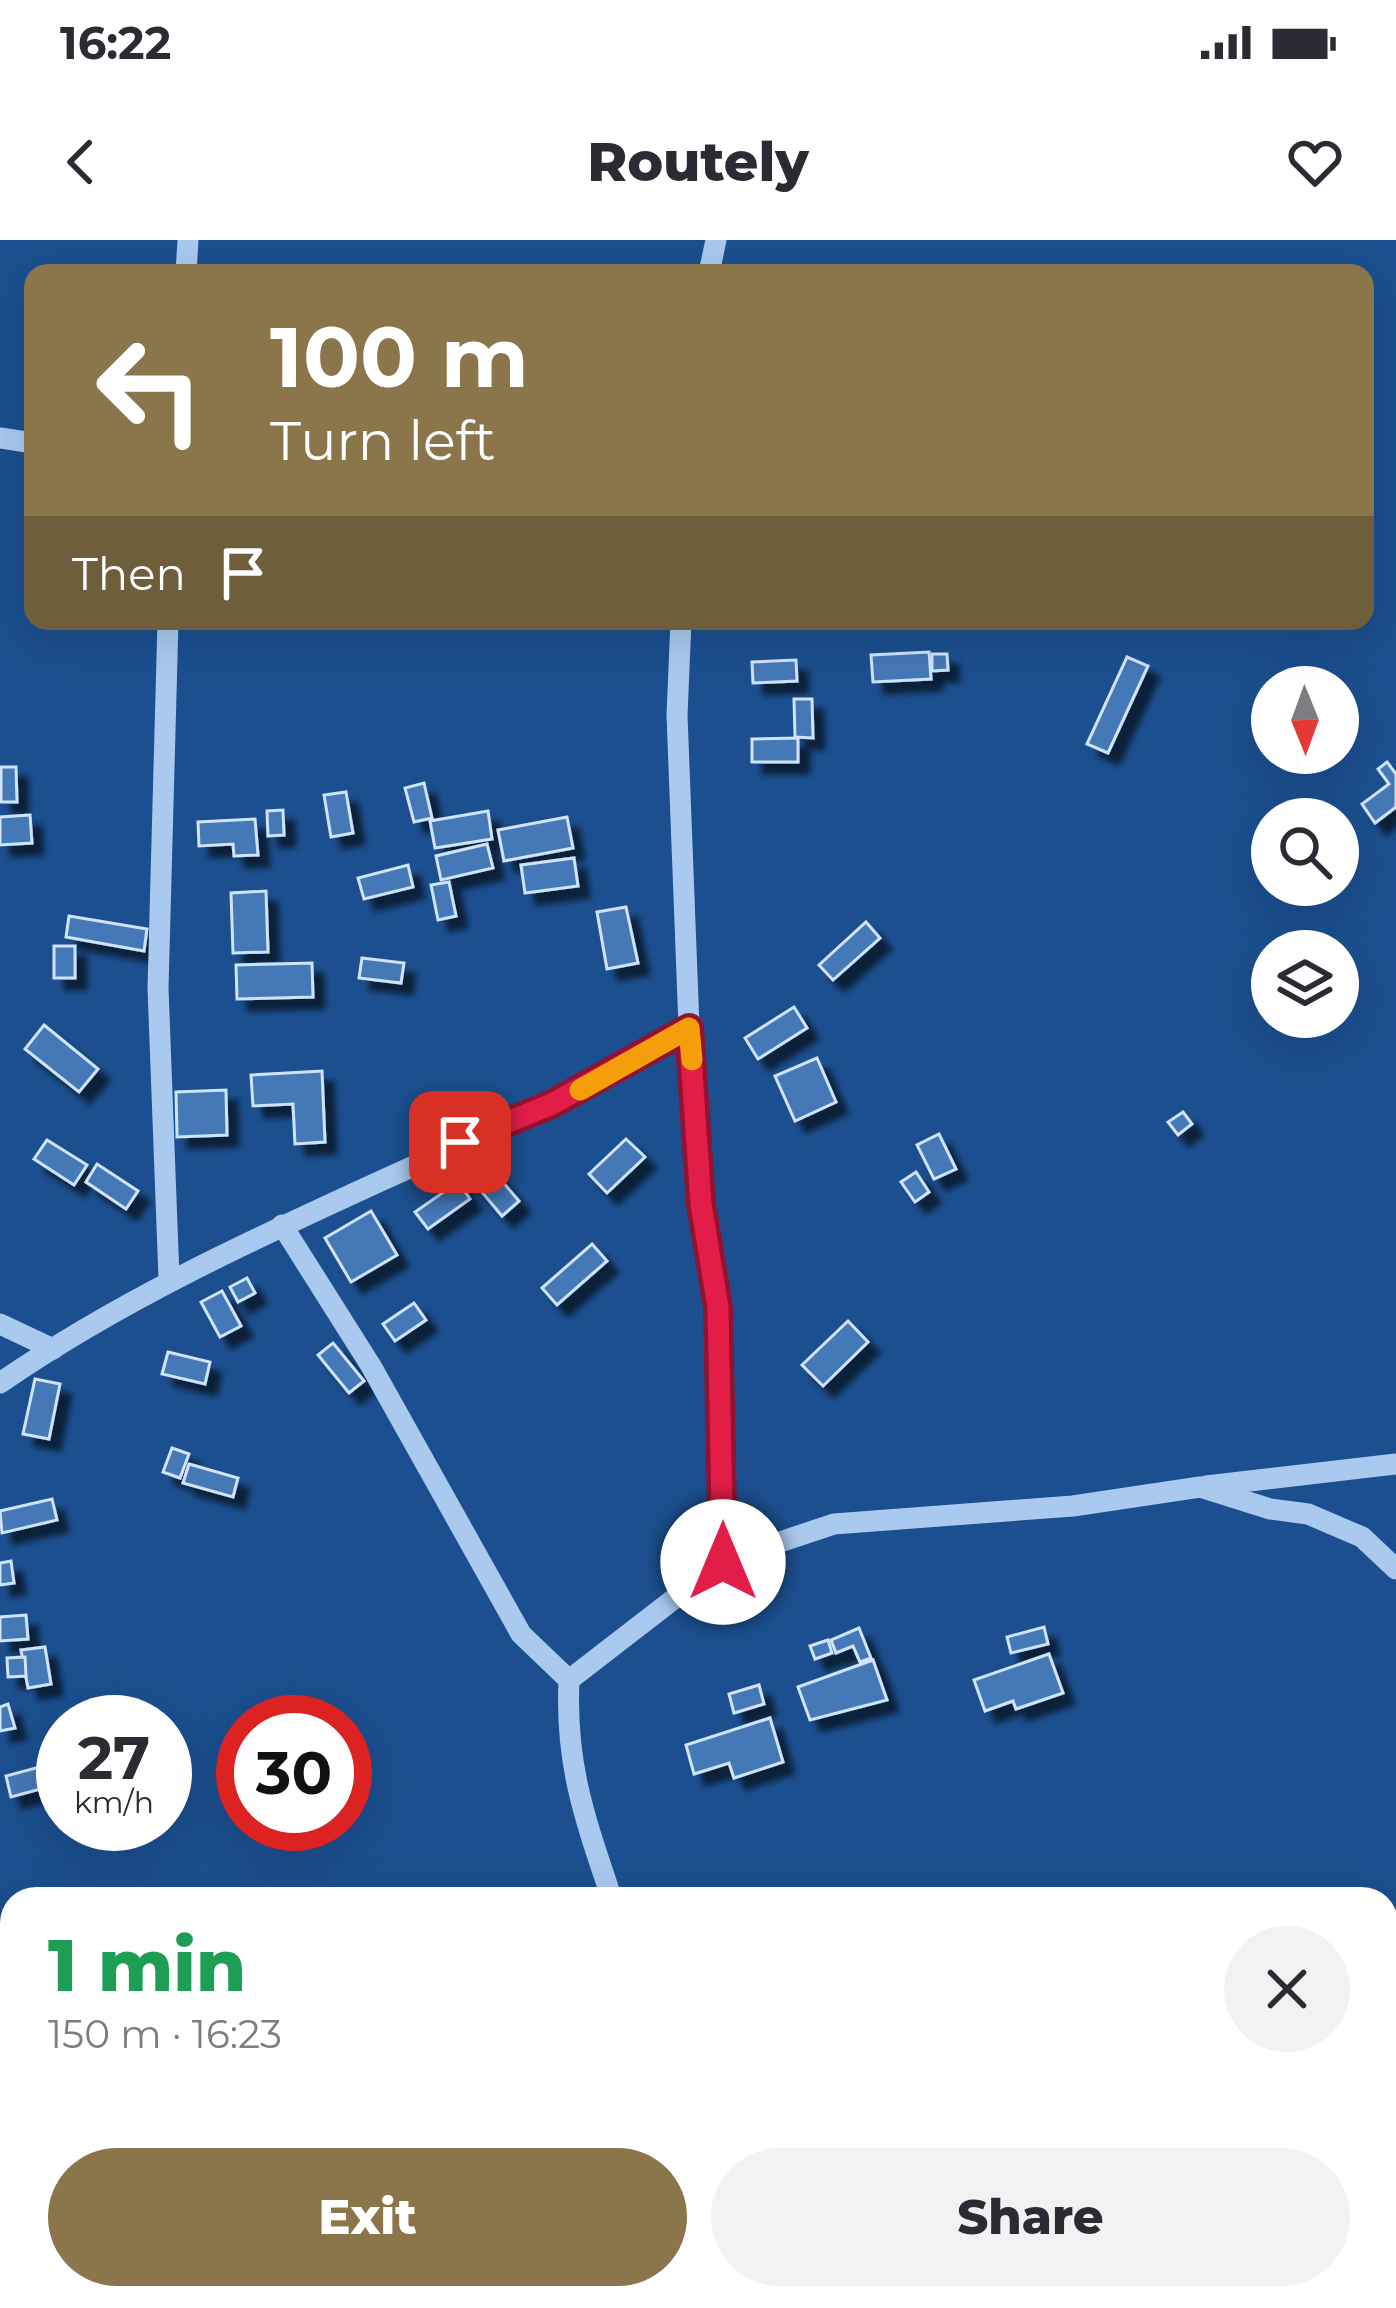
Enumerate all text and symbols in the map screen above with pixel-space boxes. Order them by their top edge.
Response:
text: 16:22 [60,15,171,70]
icon: back [48,129,114,195]
text: Routely [587,129,809,195]
icon: heart [1282,129,1348,195]
text: 100 m [270,306,529,408]
icon: left [72,312,228,468]
text: Turn left [270,408,496,474]
icon: arrive [210,540,276,606]
text: Then [72,546,186,601]
north arrow [1251,666,1359,774]
map controls [1251,666,1359,1038]
button: search [1251,798,1359,906]
button: layers [1251,930,1359,1038]
pin [409,1091,511,1193]
icon: arrive [427,1109,493,1175]
position arrow [660,1499,786,1625]
speed limit sign: 30 [216,1695,372,1851]
text: 27 [78,1721,150,1794]
text: km/h [74,1784,154,1821]
text: 1 min [48,1921,246,2009]
button: close [1224,1926,1350,2052]
text: 150 m · 16:23 [48,2010,282,2058]
button: Exit [48,2148,687,2286]
button: Share [711,2148,1350,2286]

